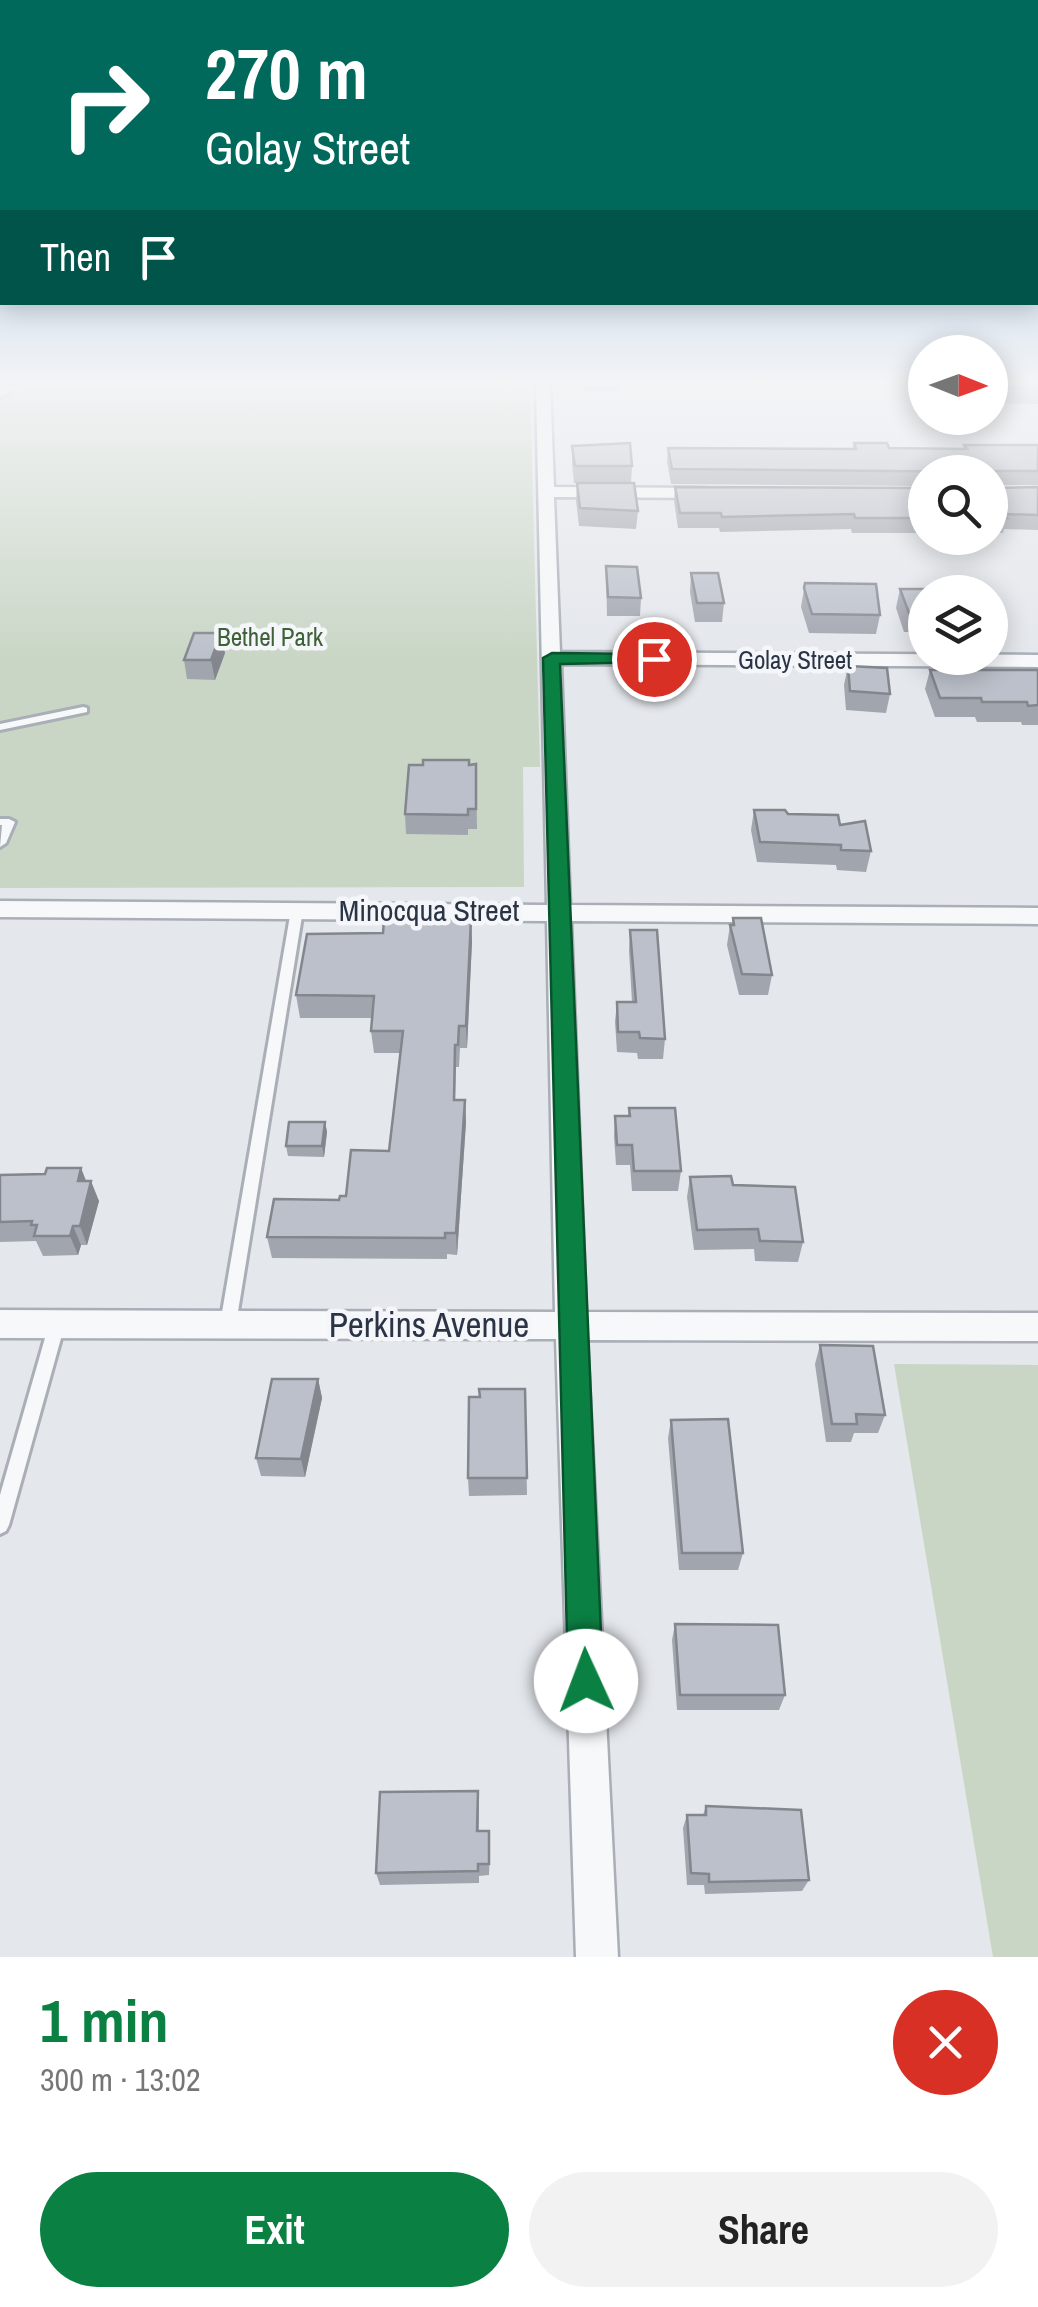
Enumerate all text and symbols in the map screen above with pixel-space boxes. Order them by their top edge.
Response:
text: 270 m [205,27,368,121]
icon: right [40,40,170,170]
text: Golay Street [205,117,410,178]
icon: arrive [131,230,186,285]
text: Then [40,232,111,283]
north arrow [908,335,1008,435]
map controls [908,335,1008,675]
button: search [908,455,1008,555]
button: layers [908,575,1008,675]
pin [612,617,697,702]
park label: Bethel Park [217,620,324,654]
icon: arrive [627,632,682,687]
street label: Golay Street [738,643,852,677]
street label: Minocqua Street [339,890,519,930]
street label: Perkins Avenue [329,1301,529,1348]
position arrow [534,1629,638,1733]
text: 1 min [40,1980,169,2061]
button: close [893,1990,998,2095]
text: 300 m · 13:02 [40,2058,200,2101]
button: Exit [40,2172,509,2287]
button: Share [529,2172,998,2287]

